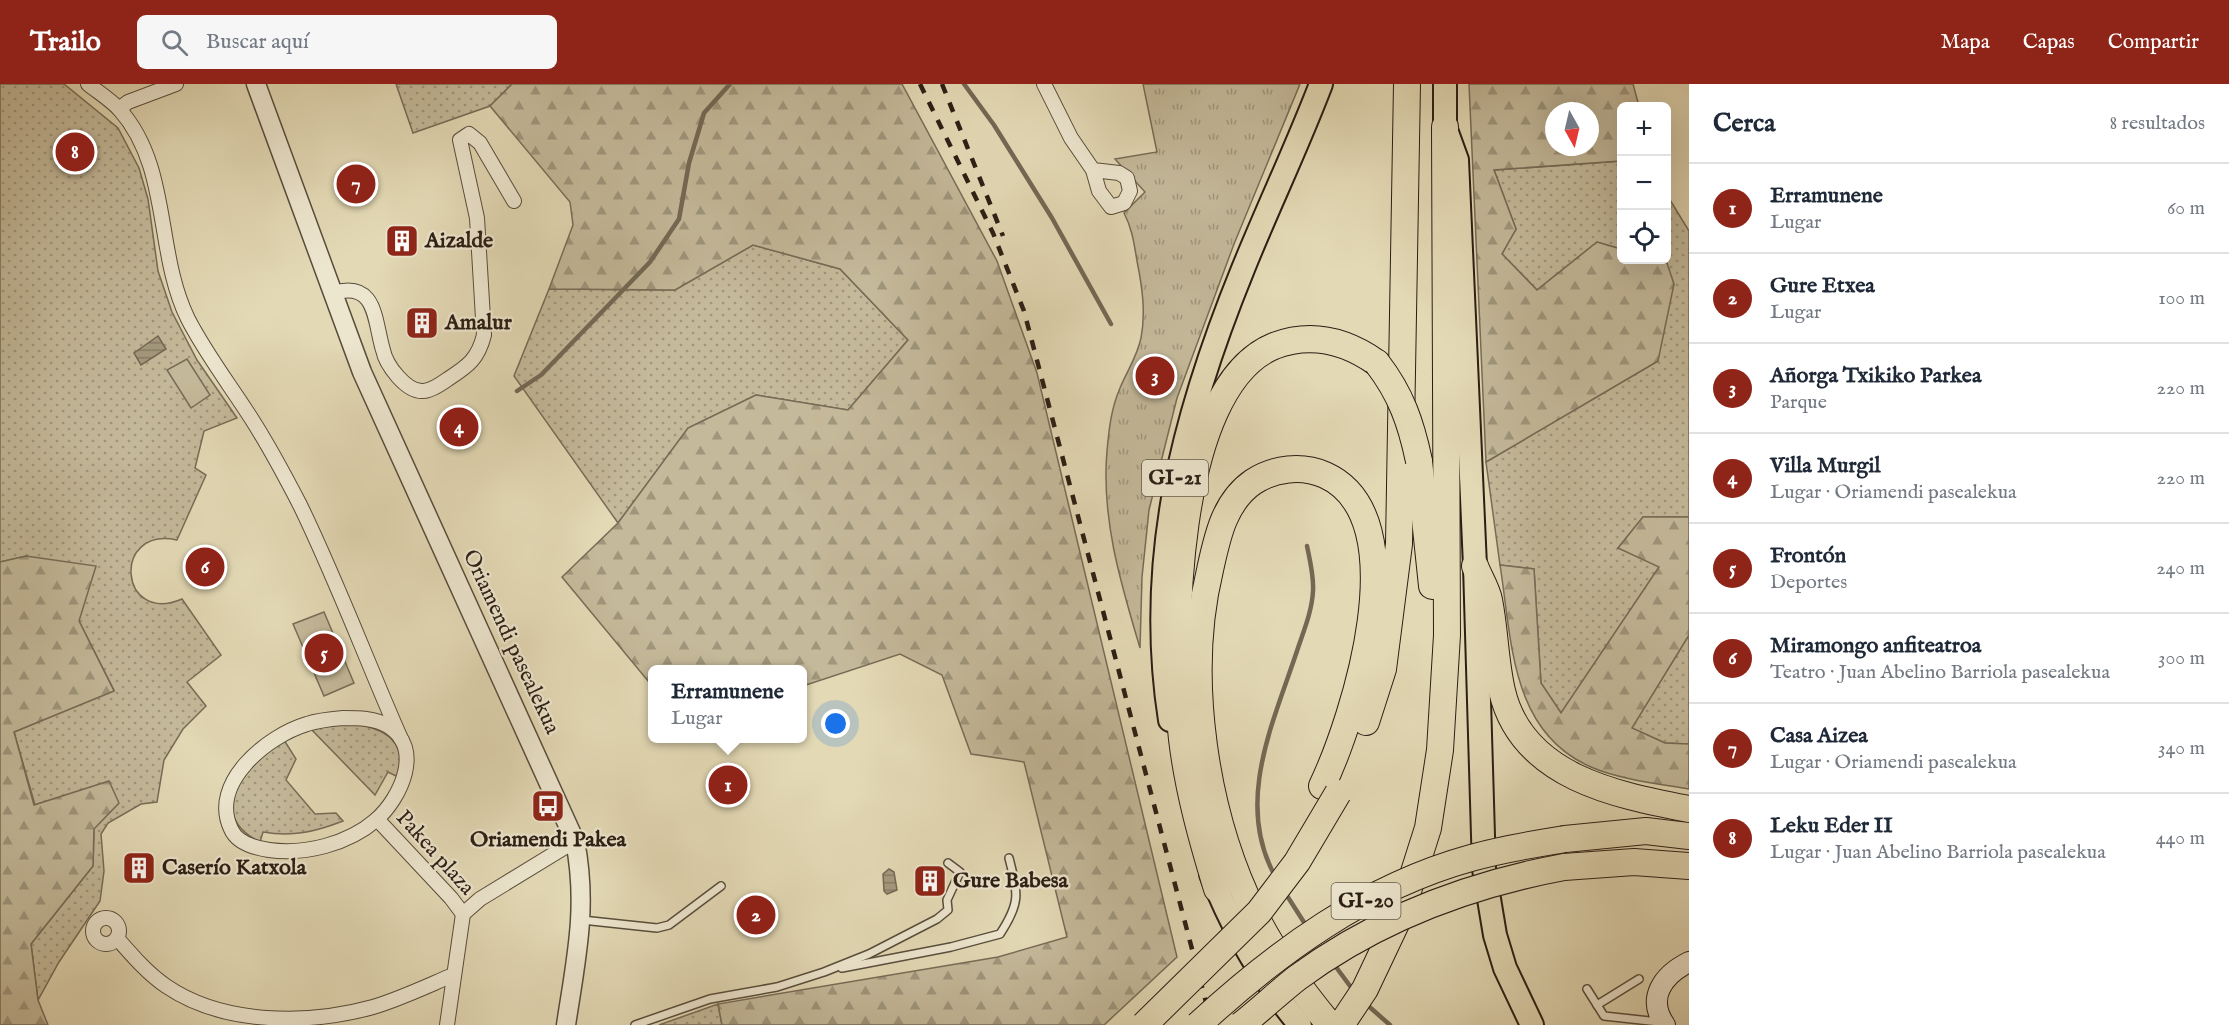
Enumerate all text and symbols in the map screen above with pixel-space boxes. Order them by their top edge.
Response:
search box [137,15,557,69]
text: Trailo [30,25,101,60]
icon: search [158,26,191,59]
text: Buscar aquí [206,28,309,56]
text: Mapa [1941,29,1990,56]
text: Capas [2023,29,2075,56]
text: Compartir [2108,29,2199,56]
north arrow [1545,102,1599,156]
map controls [1617,102,1671,264]
button: + [1617,102,1671,156]
text: Cerca [1713,107,1775,140]
text: 8 resultados [2109,111,2205,136]
pin: 8 [56,130,94,174]
button: − [1617,156,1671,210]
pin: 7 [336,162,376,206]
text: Erramunene [1770,182,1883,210]
text: 1 [1729,196,1736,221]
text: 60 m [2167,196,2205,221]
button: locate [1617,210,1671,264]
text: Lugar [1770,210,1821,235]
building icon: Aizalde [384,223,420,259]
place label: Aizalde [424,227,493,255]
text: Gure Etxea [1770,272,1875,300]
text: 2 [1728,286,1737,311]
text: 100 m [2158,286,2205,311]
text: Lugar [1770,300,1821,325]
building icon: Amalur [404,305,440,341]
place label: Amalur [444,309,513,337]
pin: 3 [1136,354,1174,398]
text: Añorga Txikiko Parkea [1770,362,1981,390]
text: 3 [1729,376,1736,401]
text: 220 m [2157,376,2205,401]
text: Parque [1770,390,1827,415]
pin: 4 [440,404,478,450]
text: Villa Murgil [1770,452,1880,480]
road number: GI-21 [1142,460,1208,496]
text: 4 [1728,466,1737,491]
text: 220 m [2157,466,2205,491]
text: Lugar · Oriamendi pasealekua [1770,480,2017,505]
text: Frontón [1770,542,1846,570]
pin: 6 [186,544,224,590]
street label: Oriamendi pasealekua [456,545,566,739]
text: 5 [1729,556,1736,581]
text: 240 m [2156,556,2205,581]
text: Deportes [1770,570,1847,595]
pin: 5 [304,630,344,676]
text: Miramongo anfiteatroa [1770,632,1981,660]
text: 6 [1728,646,1737,671]
text: 300 m [2158,646,2205,671]
text: Teatro · Juan Abelino Barriola pasealekua [1770,660,2110,685]
popup [648,665,807,743]
text: Erramunene [671,678,784,706]
text: Lugar [671,706,723,731]
your location [821,709,850,738]
text: Casa Aizea [1770,722,1868,750]
text: 7 [1728,736,1737,761]
text: 340 m [2158,736,2205,761]
text: Lugar · Oriamendi pasealekua [1770,750,2017,775]
pin: 1 [708,762,748,808]
bus stop icon: Oriamendi Pakea [530,788,566,824]
street label: Pakea plaza [389,805,481,902]
text: Leku Eder II [1770,812,1893,840]
place label: Oriamendi Pakea [470,826,627,854]
text: 8 [1729,826,1736,851]
text: 440 m [2156,826,2205,851]
text: Lugar · Juan Abelino Barriola pasealekua [1770,840,2106,865]
building icon: Caserío Katxola [121,850,157,886]
place label: Caserío Katxola [162,854,307,882]
building icon: Gure Babesa [912,863,948,899]
place label: Gure Babesa [953,867,1069,895]
road number: GI-20 [1332,883,1400,919]
pin: 2 [736,892,776,938]

